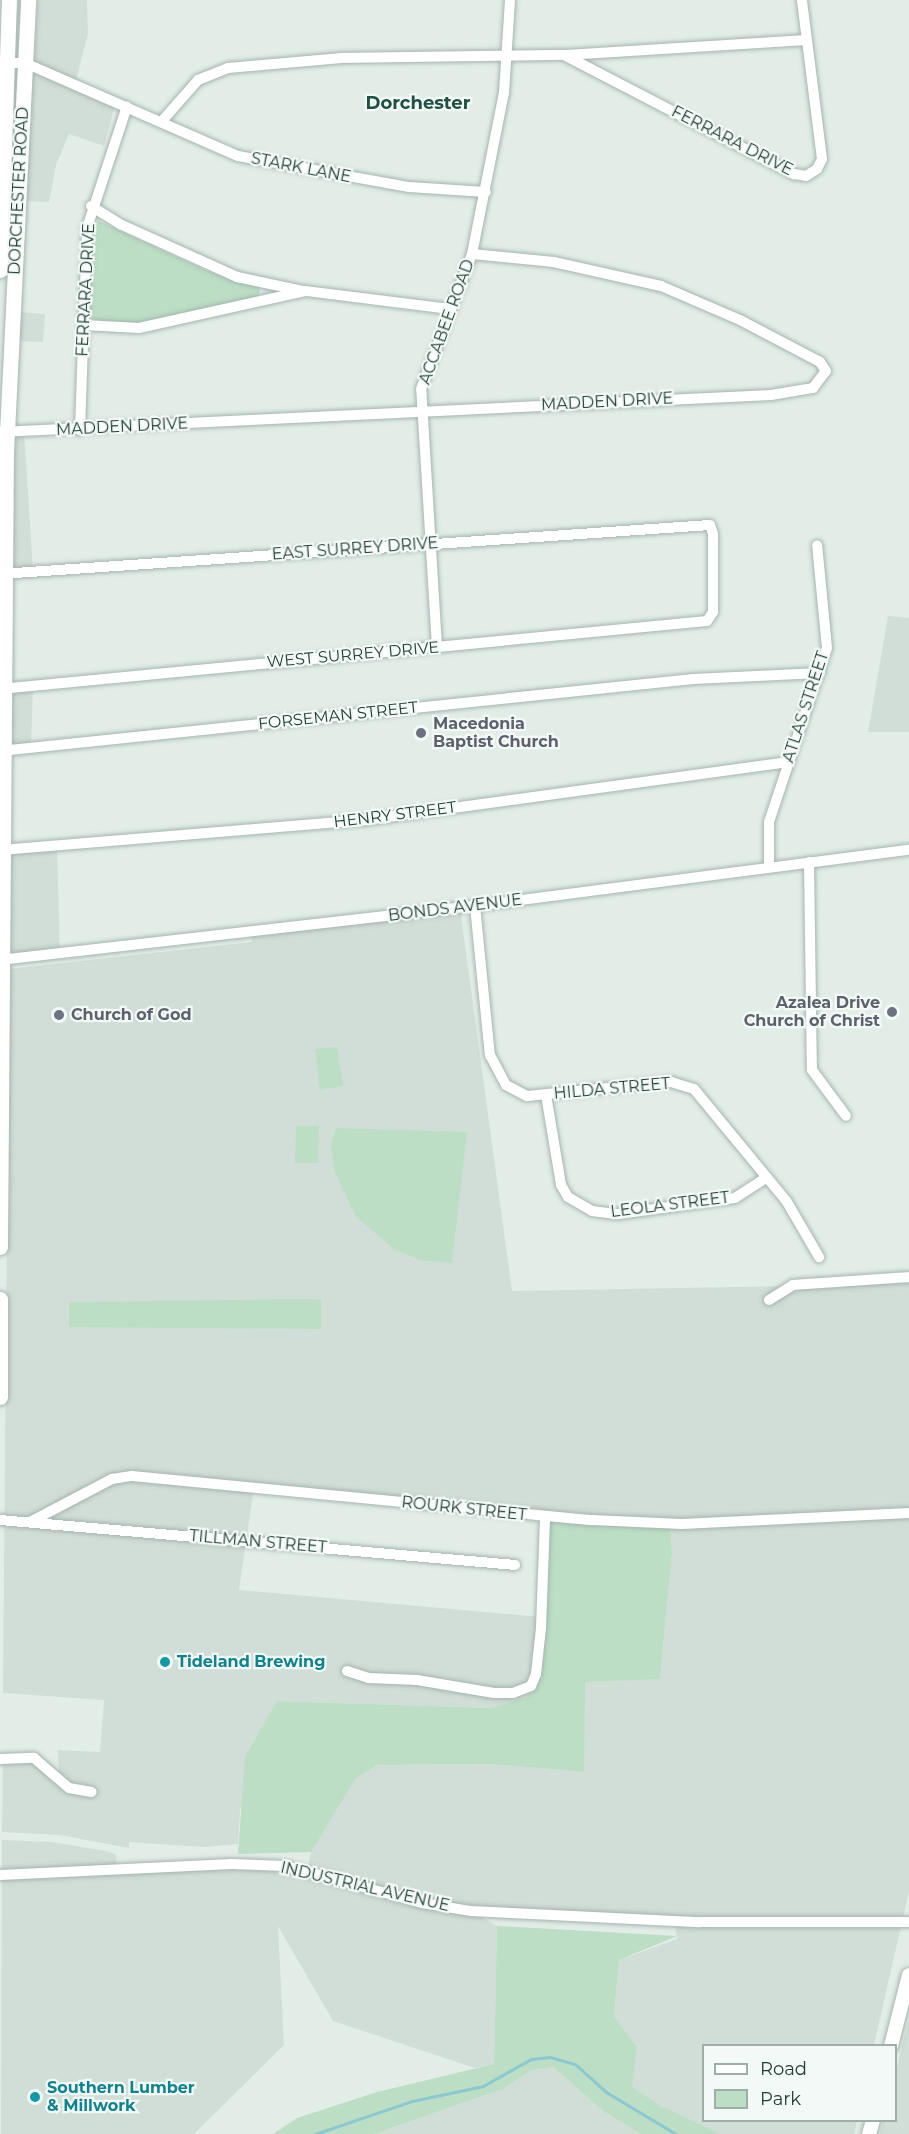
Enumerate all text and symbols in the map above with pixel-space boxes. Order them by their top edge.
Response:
district label: Dorchester [366,92,470,114]
street label: FERRARA DRIVE [668,102,796,180]
street label: DORCHESTER ROAD [5,107,33,275]
street label: STARK LANE [249,149,353,187]
street label: FERRARA DRIVE [73,223,99,357]
street label: ACCABEE ROAD [415,257,479,387]
street label: MADDEN DRIVE [541,389,673,415]
street label: MADDEN DRIVE [56,414,188,440]
street label: EAST SURREY DRIVE [271,534,439,564]
street label: WEST SURREY DRIVE [266,638,440,672]
street label: ATLAS STREET [779,649,833,765]
street label: FORSEMAN STREET [257,698,419,734]
place label: Macedonia Baptist Church [433,714,559,752]
marker: Macedonia Baptist Church [414,726,428,740]
street label: HENRY STREET [333,798,457,832]
street label: BONDS AVENUE [387,890,523,926]
place label: Azalea Drive Church of Christ [744,993,880,1031]
place label: Church of God [71,1005,191,1025]
marker: Azalea Drive Church of Christ [885,1005,899,1019]
marker: Church of God [52,1008,66,1022]
street label: HILDA STREET [553,1074,671,1104]
street label: LEOLA STREET [609,1188,731,1222]
street label: ROURK STREET [400,1493,528,1525]
street label: TILLMAN STREET [189,1526,327,1558]
place label: Tideland Brewing [177,1652,325,1672]
marker: Tideland Brewing [158,1655,172,1669]
street label: INDUSTRIAL AVENUE [279,1858,451,1916]
legend [702,2044,897,2122]
text: Road [760,2058,807,2080]
place label: Southern Lumber & Millwork [47,2078,195,2116]
text: Park [760,2088,801,2110]
marker: Southern Lumber & Millwork [28,2090,42,2104]

